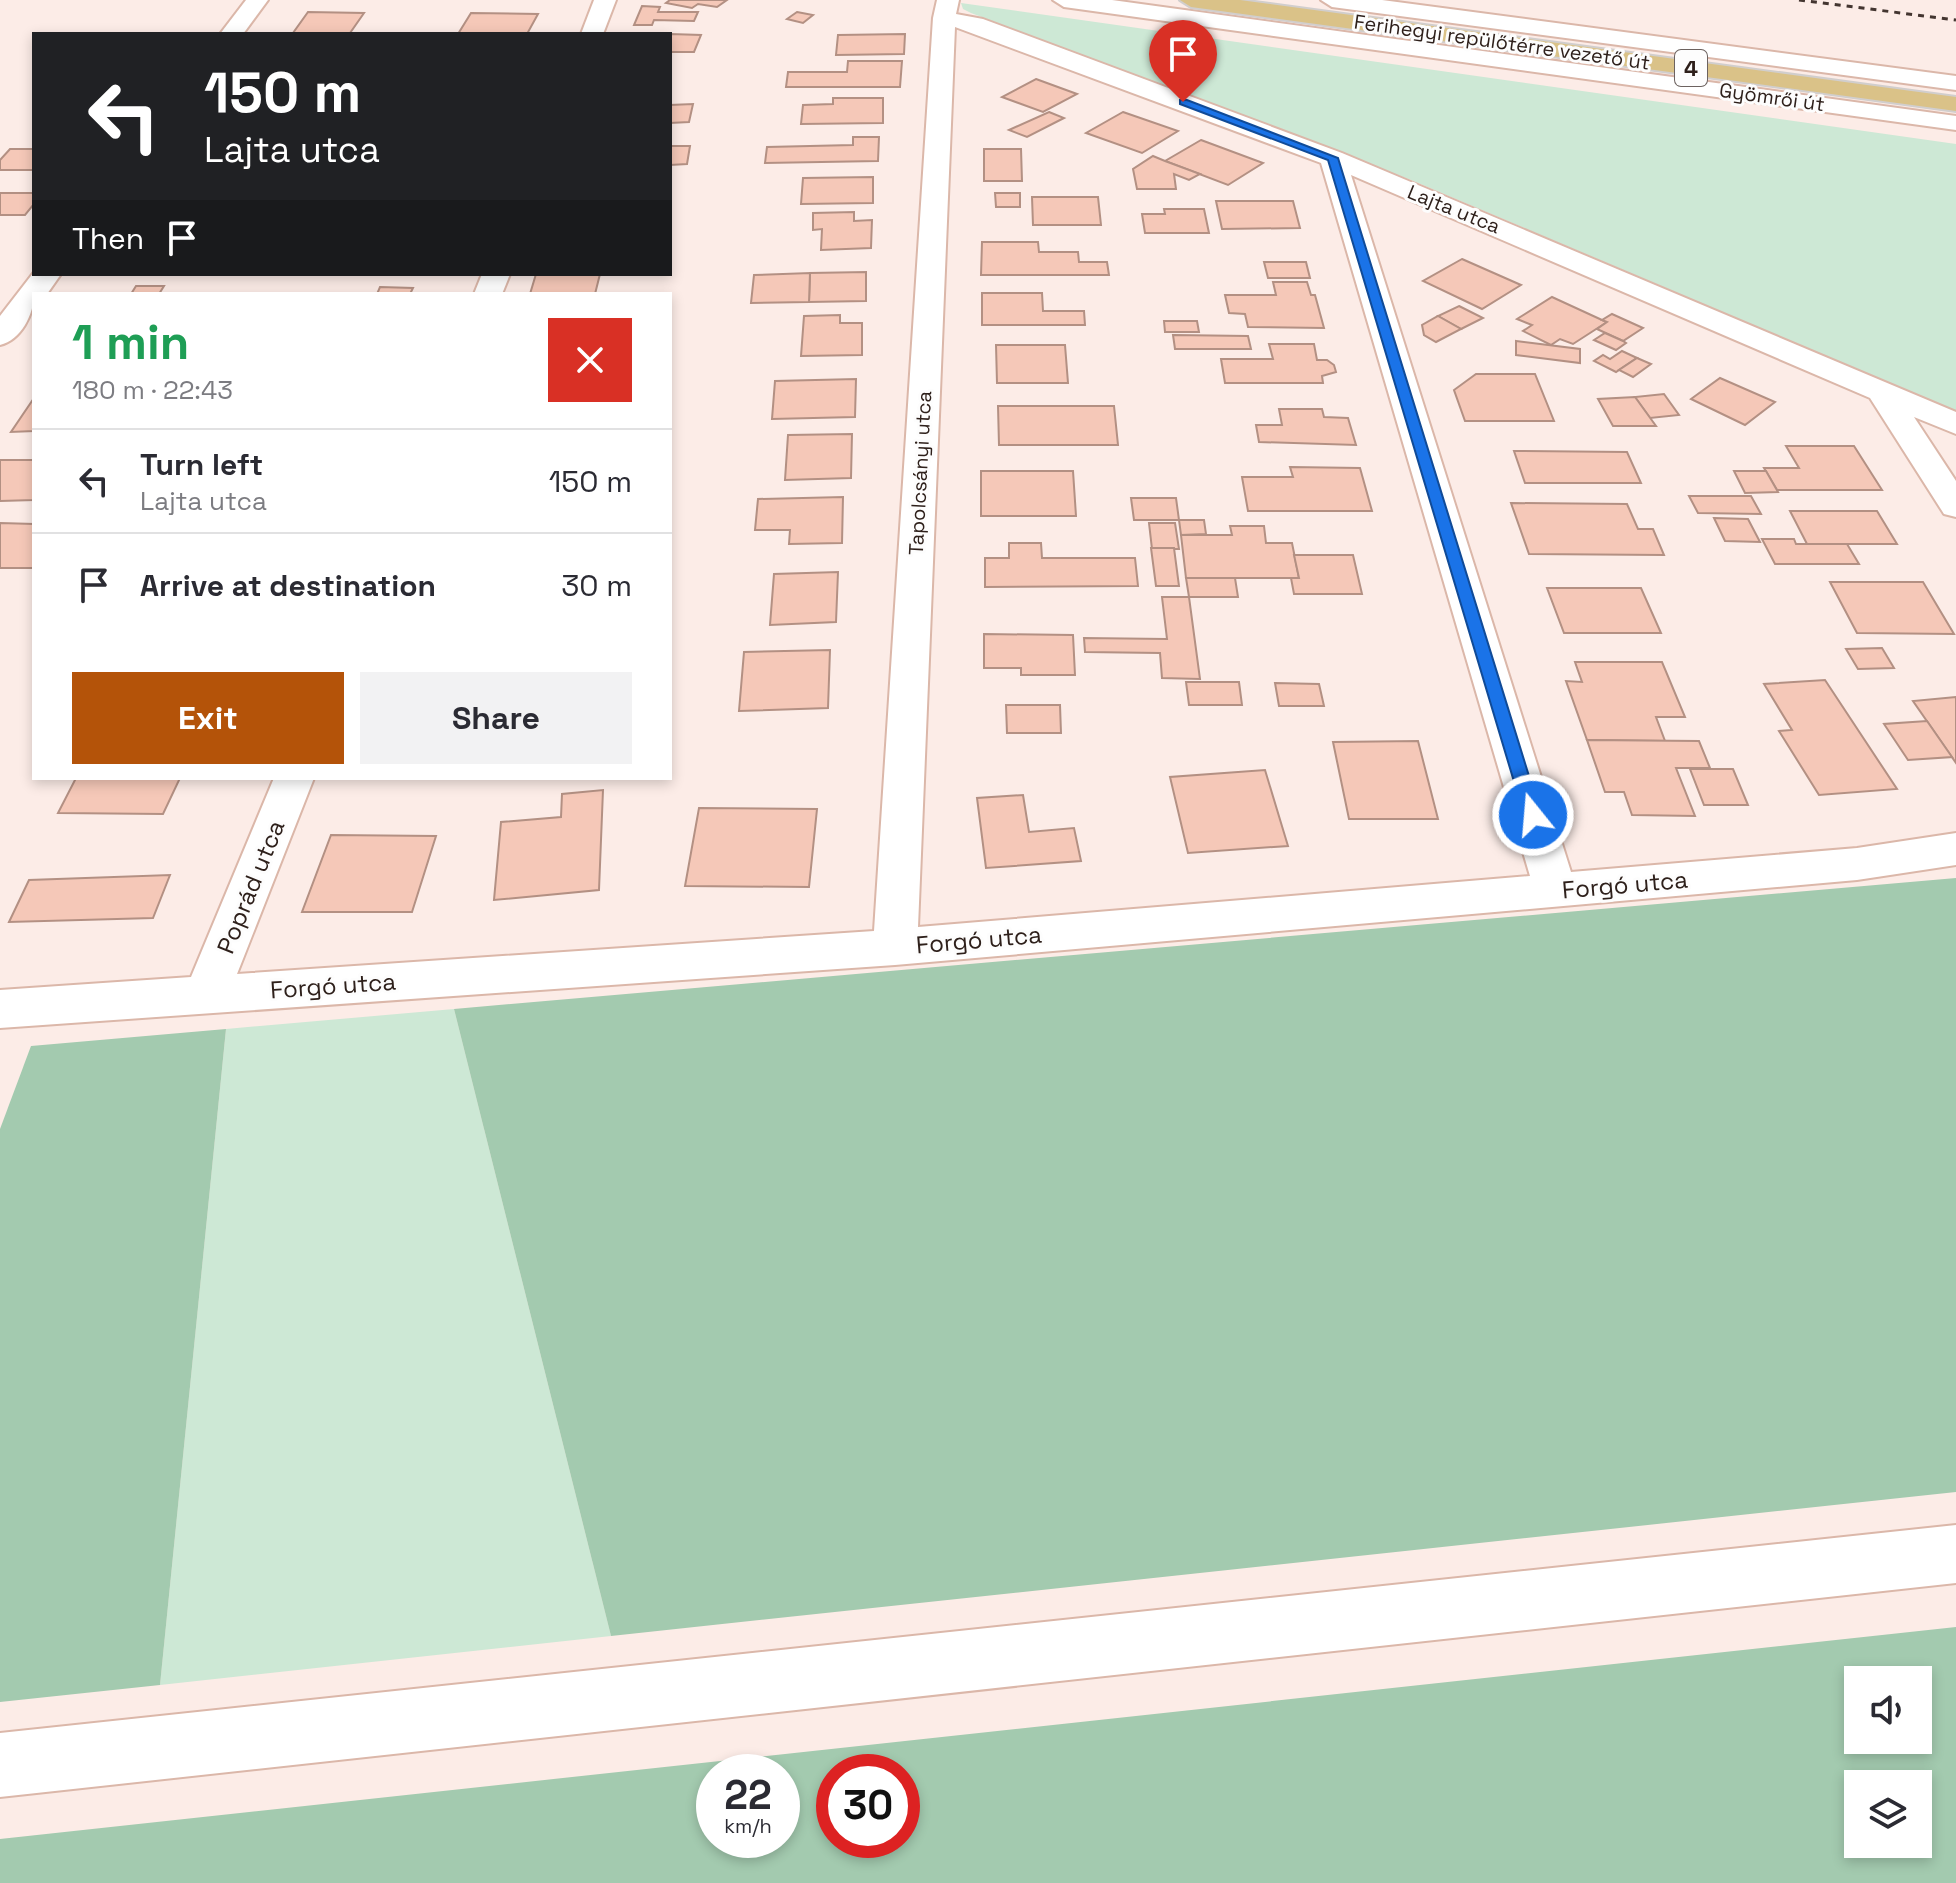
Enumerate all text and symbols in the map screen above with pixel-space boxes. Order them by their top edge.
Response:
street label: Ferihegyi repülőtérre vezető út [1352,8,1652,76]
pin [1149,20,1217,102]
icon: arrive [1161,32,1205,76]
road number: 4 [1675,50,1707,86]
text: 150 m [204,57,361,128]
icon: left [72,64,176,168]
street label: Gyömrői út [1718,77,1826,117]
text: Lajta utca [204,127,380,173]
street label: Lajta utca [1404,179,1504,239]
icon: arrive [160,216,204,260]
text: Then [72,219,144,258]
text: 1 min [72,312,189,373]
button: close [548,318,632,402]
text: 180 m · 22:43 [72,373,233,407]
street label: Tapolcsányi utca [903,390,937,556]
text: Turn left [140,445,263,484]
icon: left [72,459,116,503]
text: 150 m [549,462,632,501]
text: Lajta utca [140,484,267,518]
icon: arrive [72,563,116,607]
text: Arrive at destination [140,566,436,605]
text: 30 m [561,566,632,605]
button: Exit [72,672,344,764]
button: Share [360,672,632,764]
position arrow [1491,773,1575,857]
street label: Poprád utca [210,815,291,958]
street label: Forgó utca [1561,864,1689,905]
street label: Forgó utca [915,919,1043,960]
street label: Forgó utca [269,966,397,1005]
map controls [1844,1666,1932,1858]
button: sound [1844,1666,1932,1754]
speed limit sign: 30 [816,1754,920,1858]
text: 22 [724,1770,772,1821]
button: layers [1844,1770,1932,1858]
text: km/h [724,1813,772,1839]

